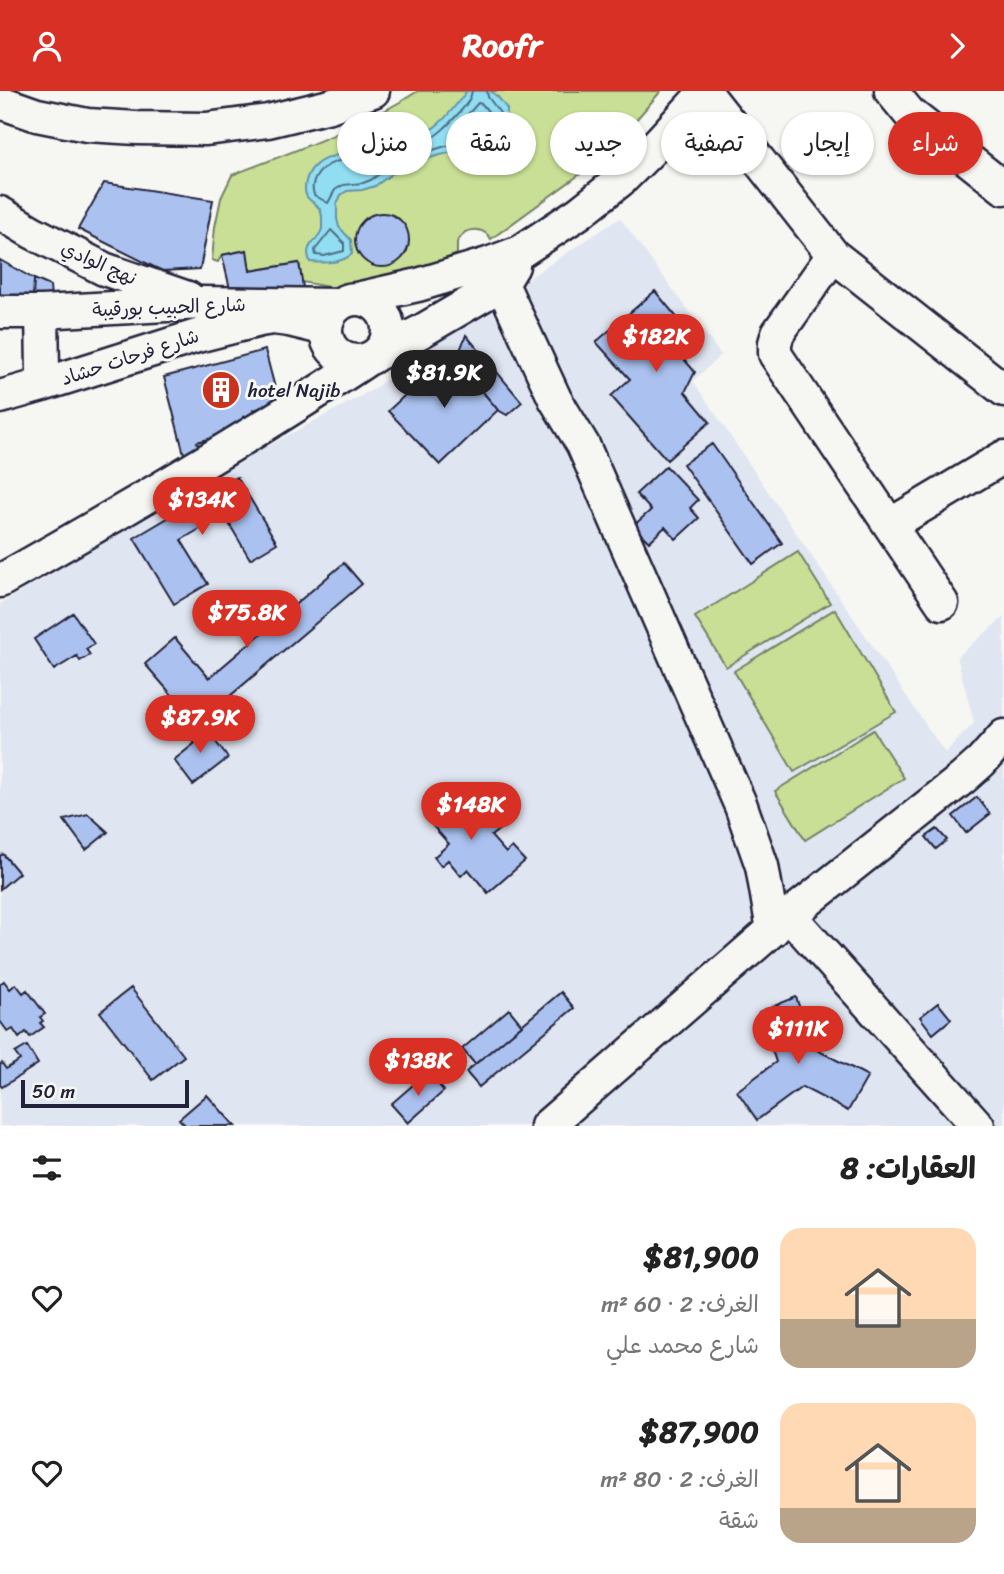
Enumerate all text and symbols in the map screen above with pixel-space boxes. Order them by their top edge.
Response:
text: Roofr [462,17,542,74]
icon: person [28,27,66,65]
icon: forward [938,27,976,65]
chip: منزل [337,112,432,175]
chip: شقة [446,112,536,175]
chip: جديد [550,112,647,175]
chip: تصفية [661,112,767,175]
chip: إيجار [781,112,874,175]
chip: شراء [888,112,983,175]
street label: نهج الوادي [56,232,142,294]
street label: شارع الحبيب بورقيبة [92,288,246,326]
pin: $182K [607,315,705,374]
text: $182K [623,316,689,357]
street label: شارع فرحات حشاد [57,319,203,395]
pin: $81.9K [387,351,501,410]
text: $81.9K [407,352,481,393]
building icon: hotel Najib [200,369,242,411]
place label: hotel Najib [247,374,340,407]
pin: $134K [153,477,251,537]
text: $134K [169,479,235,520]
pin: $75.8K [190,591,304,650]
text: $75.8K [208,592,286,633]
pin: $87.9K [143,695,257,755]
text: $87.9K [161,697,239,738]
pin: $148K [422,783,520,842]
text: $148K [437,784,505,825]
pin: $111K [749,1007,847,1066]
text: $111K [768,1008,828,1049]
pin: $138K [369,1039,467,1098]
text: $138K [385,1040,451,1081]
text: 50 m [32,1075,75,1108]
scale bar [21,1077,189,1109]
text: العقارات: 8 [841,1141,976,1195]
icon: filters [28,1149,66,1187]
text: $81,900 [643,1230,759,1284]
icon: home [836,1256,920,1340]
icon: heart [28,1279,66,1317]
text: الغرف: 2 · 60 m² [601,1284,759,1325]
text: شارع محمد علي [606,1325,759,1366]
text: $87,900 [639,1405,759,1459]
icon: home [836,1431,920,1515]
icon: heart [28,1454,66,1492]
text: الغرف: 2 · 80 m² [601,1459,759,1500]
text: شقة [719,1500,759,1541]

